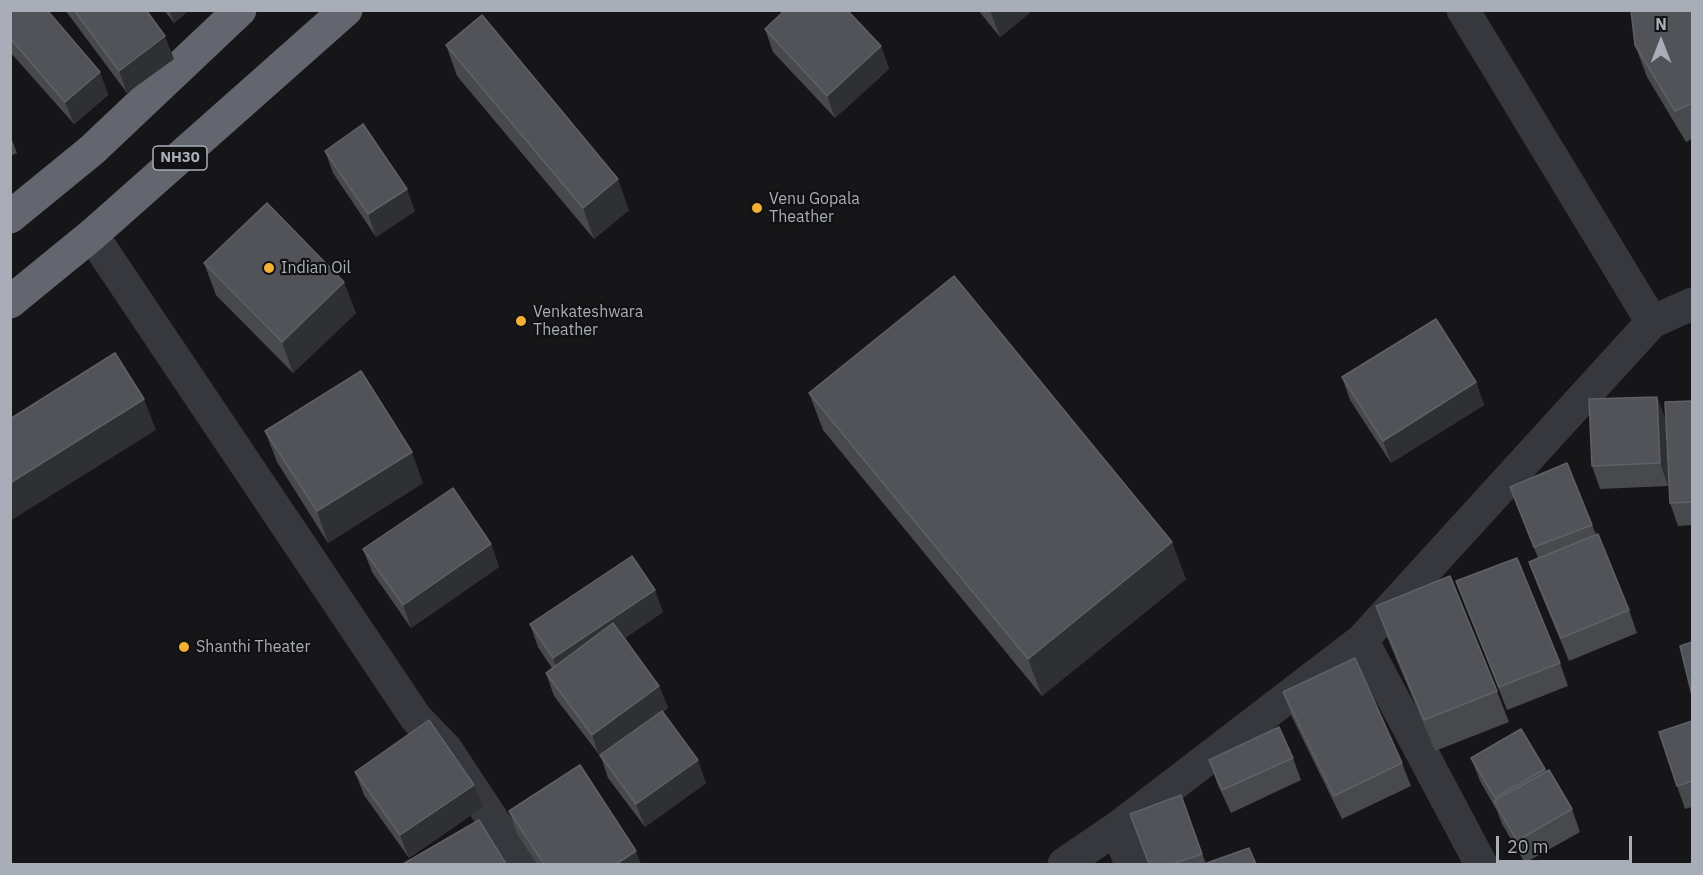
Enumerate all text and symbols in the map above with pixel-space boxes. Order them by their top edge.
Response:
north arrow [1631,12,1691,72]
text: N [1655,14,1667,34]
road number: NH30 [153,146,207,170]
place label: Venu Gopala Theather [769,189,860,227]
marker: Venu Gopala Theather [750,201,764,215]
place label: Indian Oil [281,258,351,278]
marker: Indian Oil [262,261,276,275]
place label: Venkateshwara Theather [533,302,643,340]
marker: Venkateshwara Theather [514,314,528,328]
place label: Shanthi Theater [196,637,310,657]
marker: Shanthi Theater [177,640,191,654]
scale bar [1499,824,1636,862]
text: 20 m [1507,835,1549,858]

